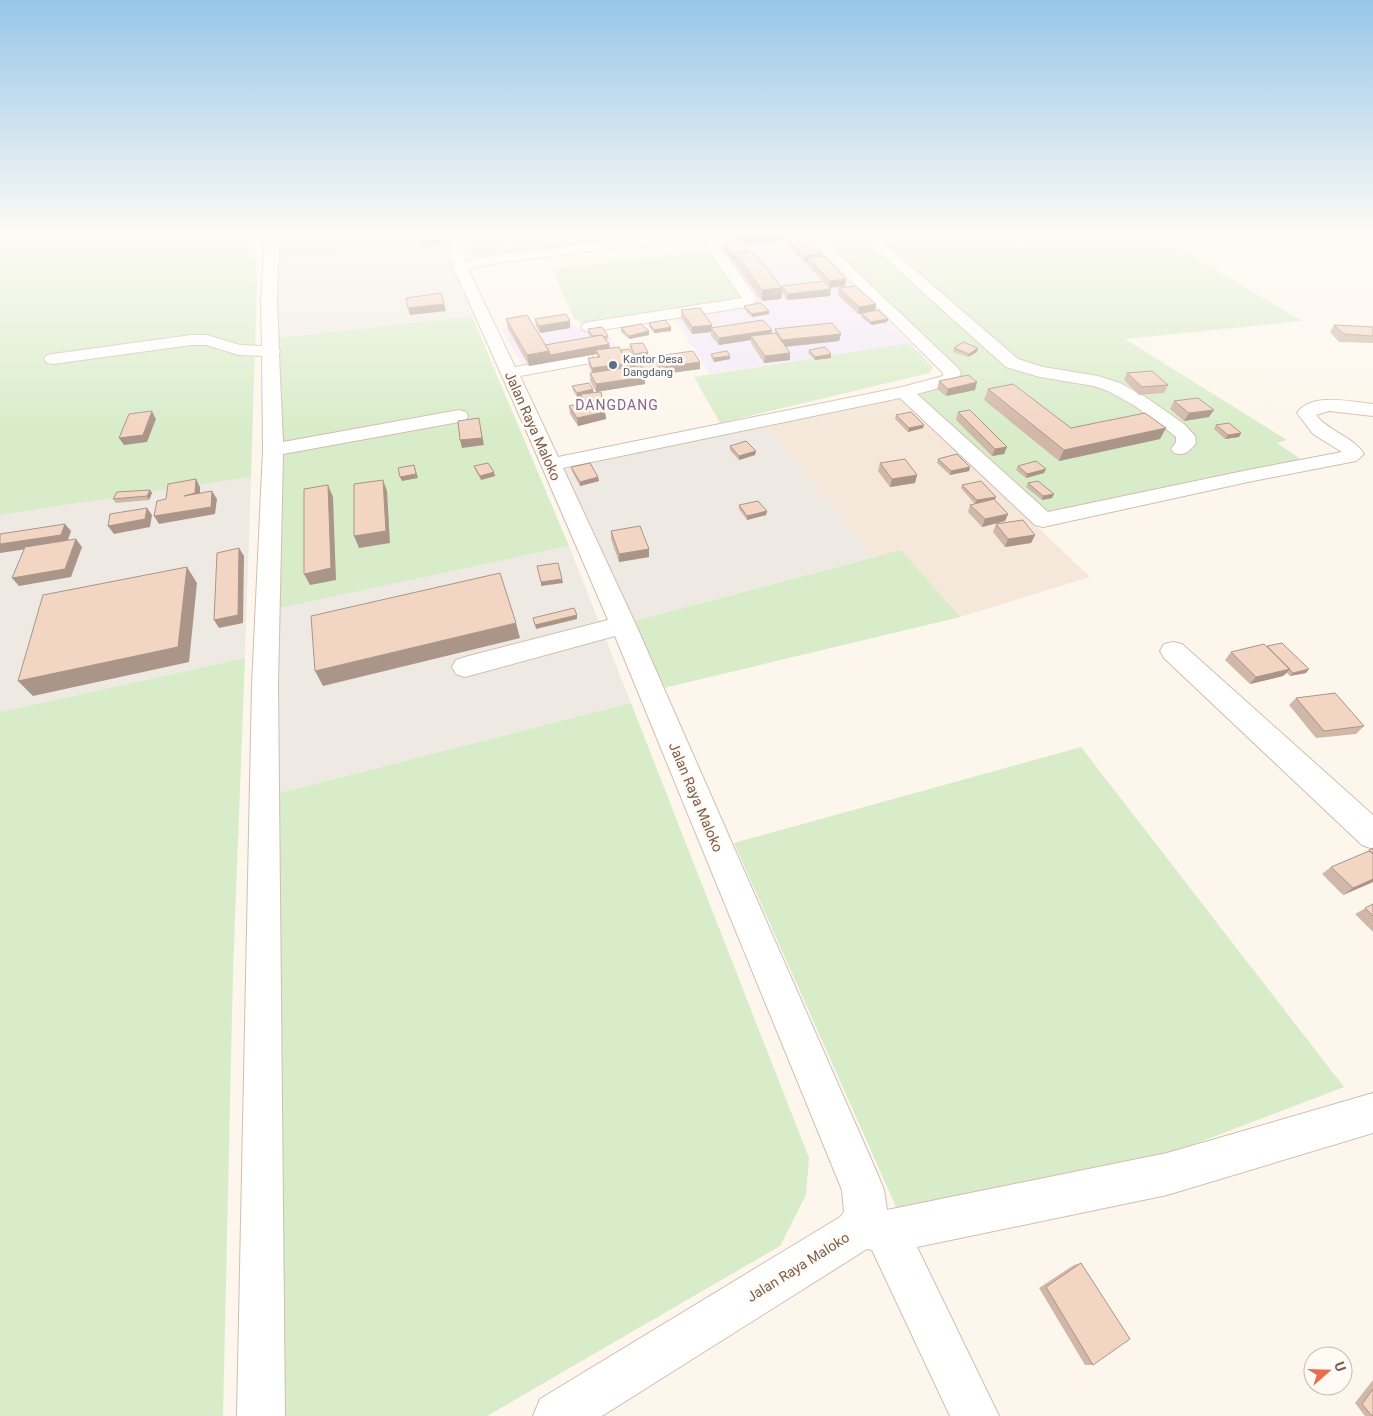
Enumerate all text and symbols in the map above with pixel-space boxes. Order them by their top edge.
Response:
place label: Kantor Desa Dangdang [623,353,683,379]
marker: Kantor Desa Dangdang [607,359,619,371]
street label: Jalan Raya Maloko [502,369,564,483]
district label: DANGDANG [575,397,659,413]
street label: Jalan Raya Maloko [666,740,726,854]
street label: Jalan Raya Maloko [744,1229,852,1305]
north arrow [1303,1346,1353,1396]
text: U [1331,1359,1349,1374]

